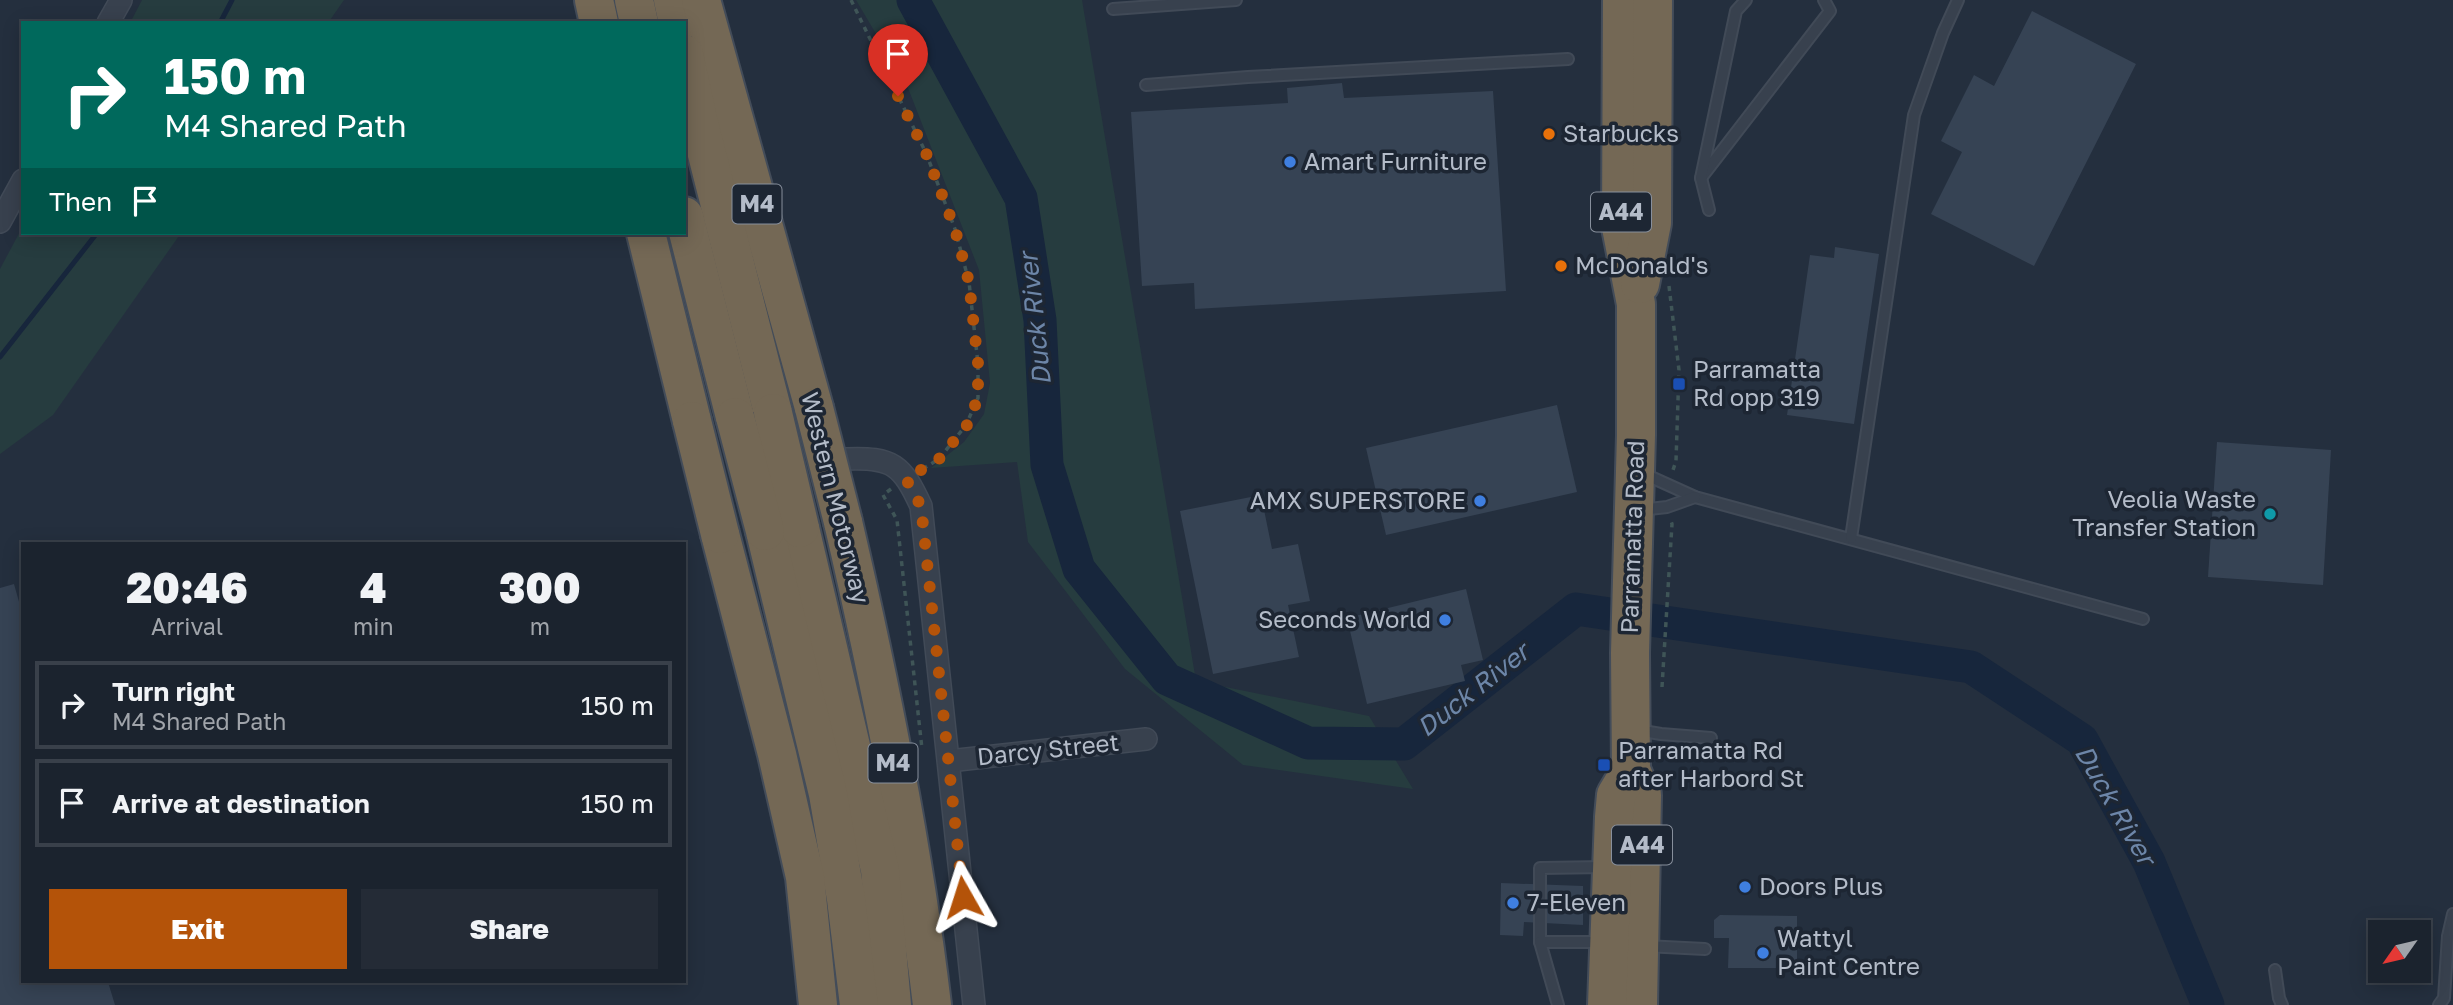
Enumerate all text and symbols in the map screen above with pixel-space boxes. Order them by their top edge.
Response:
pin [868,24,928,96]
icon: arrive [879,35,917,73]
text: 150 m [164,46,306,105]
icon: right [49,49,140,140]
text: M4 Shared Path [164,106,407,144]
place label: Starbucks [1563,118,1679,147]
marker: Starbucks [1541,126,1557,142]
place label: Amart Furniture [1304,146,1487,175]
marker: Amart Furniture [1282,154,1298,170]
icon: arrive [126,182,164,220]
road number: M4 [732,184,782,224]
text: Then [49,186,112,217]
road number: A44 [1591,192,1651,232]
water label: Duck River [1012,247,1057,387]
place label: McDonald's [1575,250,1708,279]
marker: McDonald's [1553,258,1569,274]
place label: Parramatta Rd opp 319 [1693,354,1821,411]
marker: Parramatta Rd opp 319 [1671,376,1687,392]
street label: Western Motorway [796,389,877,606]
street label: Parramatta Road [1614,440,1649,634]
place label: Veolia Waste Transfer Station [2072,484,2256,541]
place label: AMX SUPERSTORE [1250,485,1466,514]
marker: AMX SUPERSTORE [1472,493,1488,509]
marker: Veolia Waste Transfer Station [2262,506,2278,522]
text: 20:46 [126,562,248,612]
text: 4 [360,562,387,612]
text: 300 [499,562,581,612]
place label: Seconds World [1258,604,1431,633]
text: Arrival [151,612,223,640]
text: min [353,612,394,640]
text: m [530,612,550,640]
marker: Seconds World [1437,612,1453,628]
water label: Duck River [1411,634,1538,743]
text: Turn right [112,676,235,707]
icon: right [53,686,91,724]
text: 150 m [581,690,654,721]
text: M4 Shared Path [112,707,286,735]
street label: Darcy Street [975,727,1120,770]
place label: Parramatta Rd after Harbord St [1618,735,1804,792]
water label: Duck River [2069,739,2164,874]
road number: M4 [868,744,917,782]
marker: Parramatta Rd after Harbord St [1596,757,1612,773]
icon: arrive [53,784,91,822]
text: Arrive at destination [112,788,370,819]
text: 150 m [581,788,654,819]
road number: A44 [1612,825,1672,864]
position arrow [926,860,1000,934]
place label: Doors Plus [1759,871,1883,900]
marker: Doors Plus [1737,879,1753,895]
place label: 7-Eleven [1527,887,1626,916]
button: Exit [49,889,347,969]
button: Share [361,889,658,969]
marker: 7-Eleven [1505,895,1521,911]
north arrow [2368,920,2431,984]
map controls [2368,920,2431,983]
place label: Wattyl Paint Centre [1777,923,1920,980]
marker: Wattyl Paint Centre [1755,945,1771,961]

